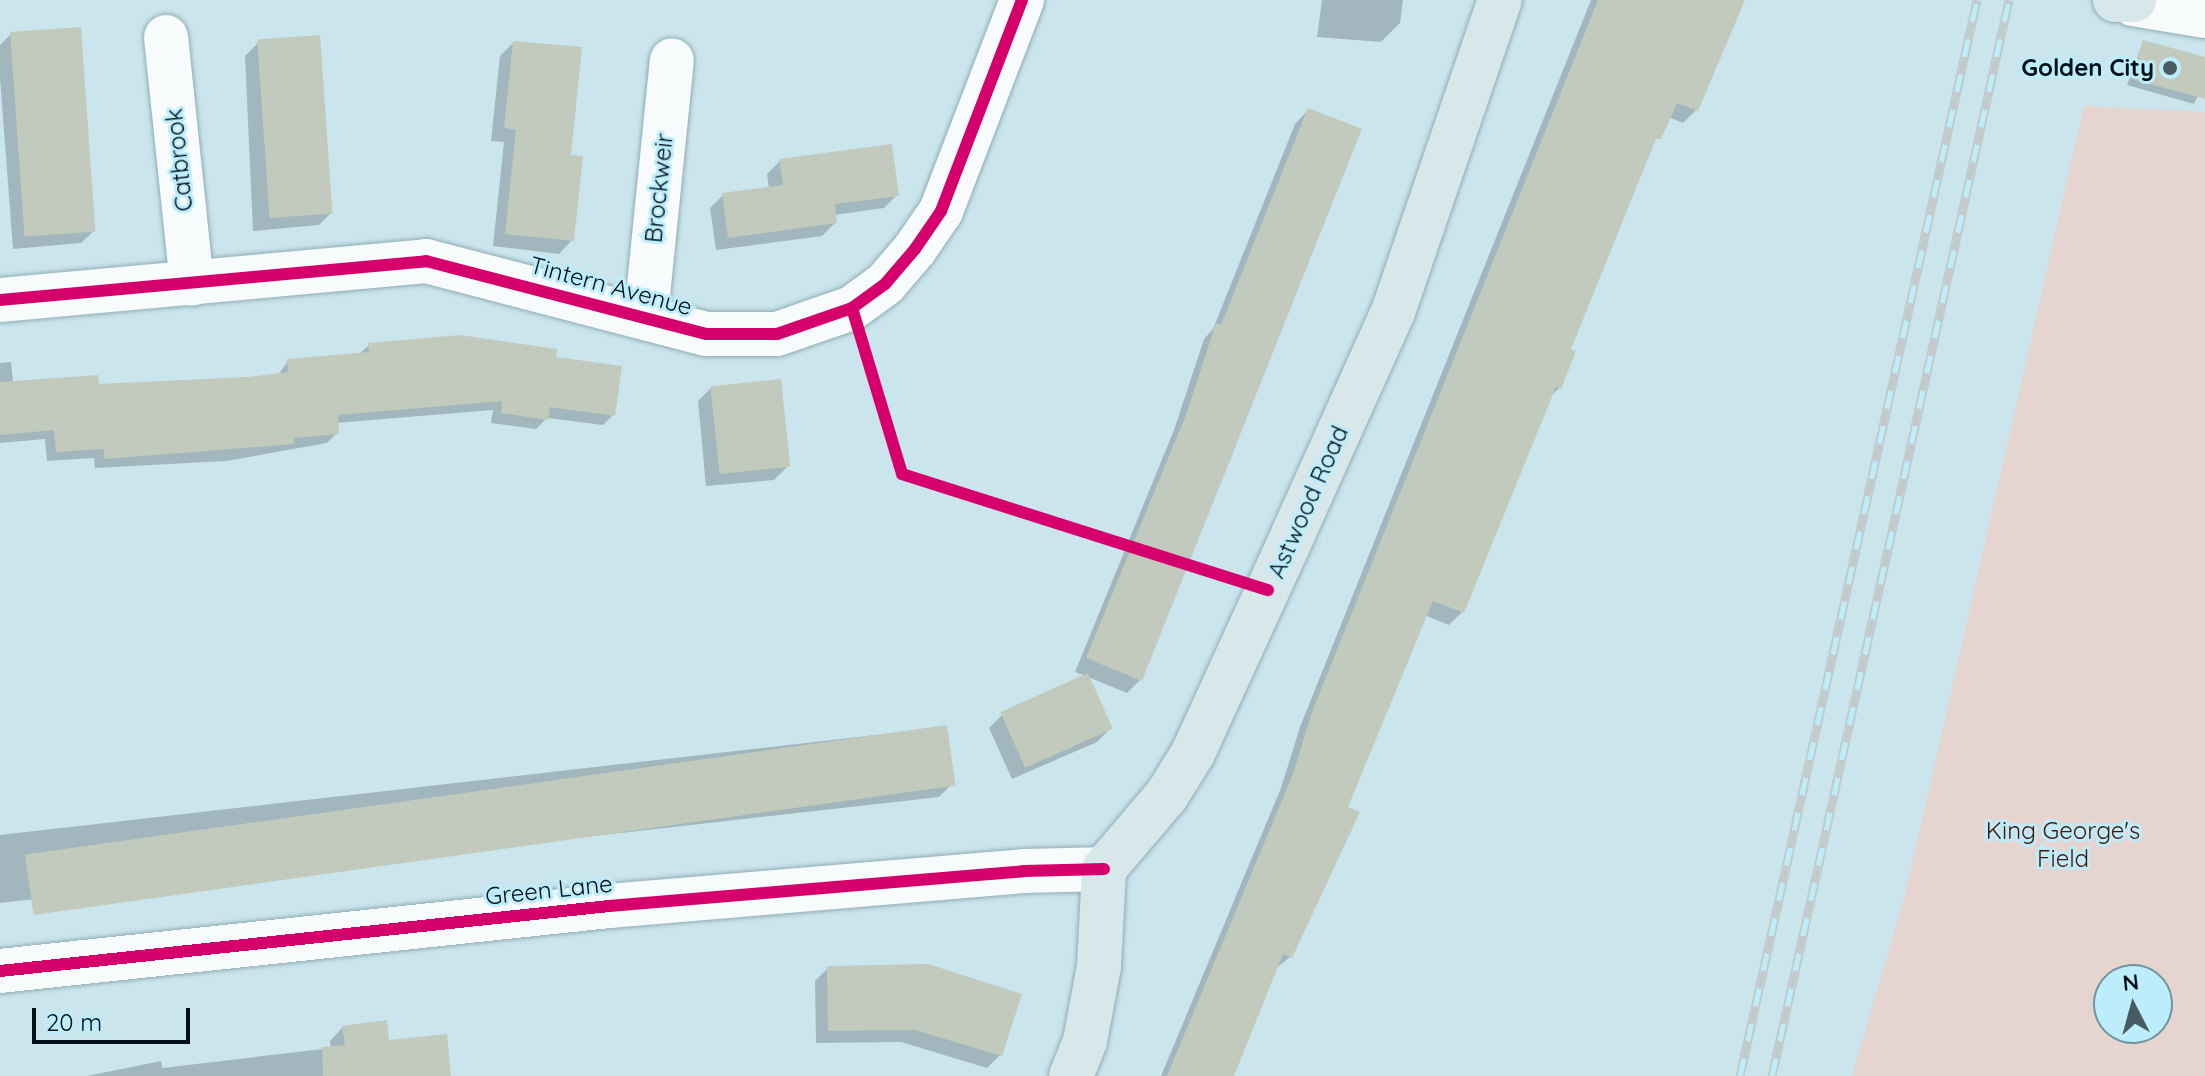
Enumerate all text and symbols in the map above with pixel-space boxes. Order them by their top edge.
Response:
place label: Golden City [2021,54,2154,82]
marker: Golden City [2161,59,2179,77]
street label: Catbrook [159,107,199,213]
street label: Brockweir [639,132,679,244]
street label: Tintern Avenue [527,251,695,321]
street label: Astwood Road [1262,421,1354,583]
park label: King George's Field [1986,817,2140,873]
street label: Green Lane [484,869,614,911]
north arrow [2093,964,2173,1044]
text: N [2121,967,2140,997]
scale bar [36,992,194,1042]
text: 20 m [46,1007,102,1037]

